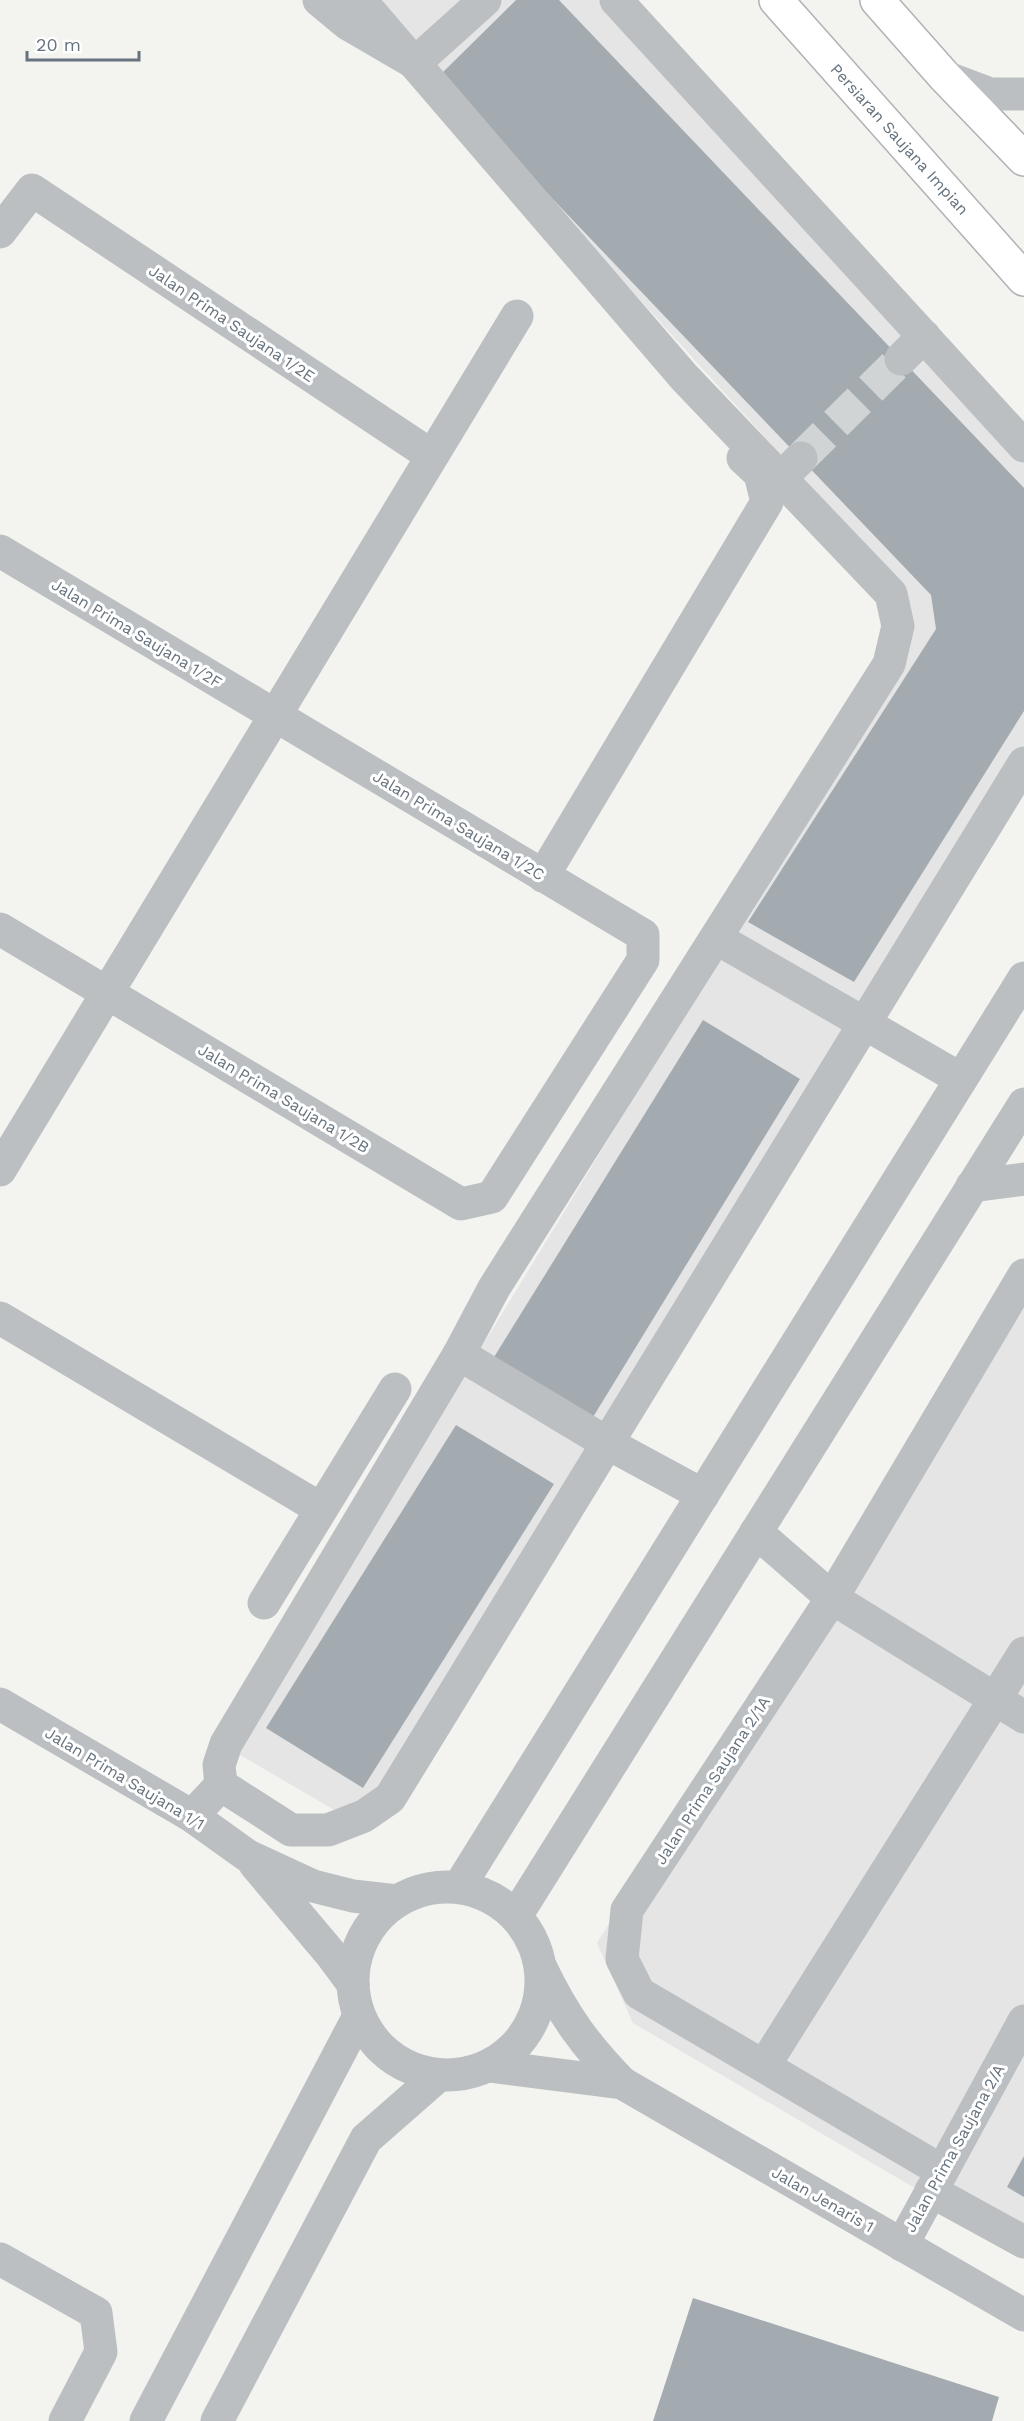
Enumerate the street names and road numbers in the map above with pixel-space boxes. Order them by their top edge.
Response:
street label: Persiaran Saujana Impian [827,60,973,219]
street label: Jalan Prima Saujana 1/2E [145,261,318,386]
street label: Jalan Prima Saujana 1/2F [48,575,226,692]
street label: Jalan Prima Saujana 1/2C [370,767,548,884]
street label: Jalan Prima Saujana 1/2B [195,1040,373,1157]
street label: Jalan Prima Saujana 2/1A [651,1692,774,1868]
street label: Jalan Prima Saujana 1/1 [42,1723,208,1834]
street label: Jalan Prima Saujana 2/A [900,2061,1009,2235]
street label: Jalan Jenaris 1 [768,2163,877,2236]

